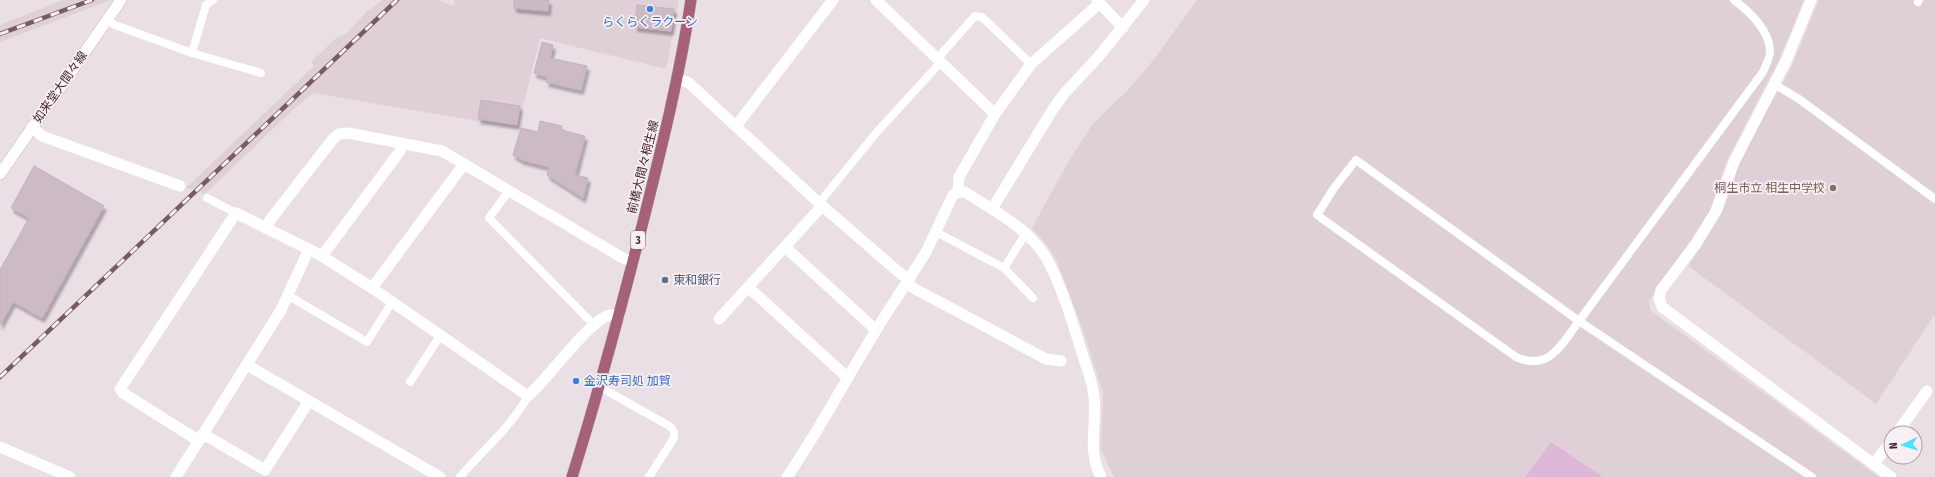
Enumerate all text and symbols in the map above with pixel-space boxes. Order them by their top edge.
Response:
marker: らくらくラクーン [645,4,655,14]
place label: らくらくラクーン [602,15,698,29]
street label: 如来堂大間々線 [30,49,90,125]
street label: 前橋大間々桐生線 [625,119,661,215]
place label: 桐生市立 相生中学校 [1714,181,1825,195]
marker: 桐生市立 相生中学校 [1828,183,1838,193]
road number: 3 [631,231,645,249]
place label: 東和銀行 [673,273,721,287]
marker: 東和銀行 [660,275,670,285]
place label: 金沢寿司処 加賀 [584,374,671,388]
marker: 金沢寿司処 加賀 [571,376,581,386]
north arrow [1883,425,1923,465]
text: N [1887,442,1900,450]

